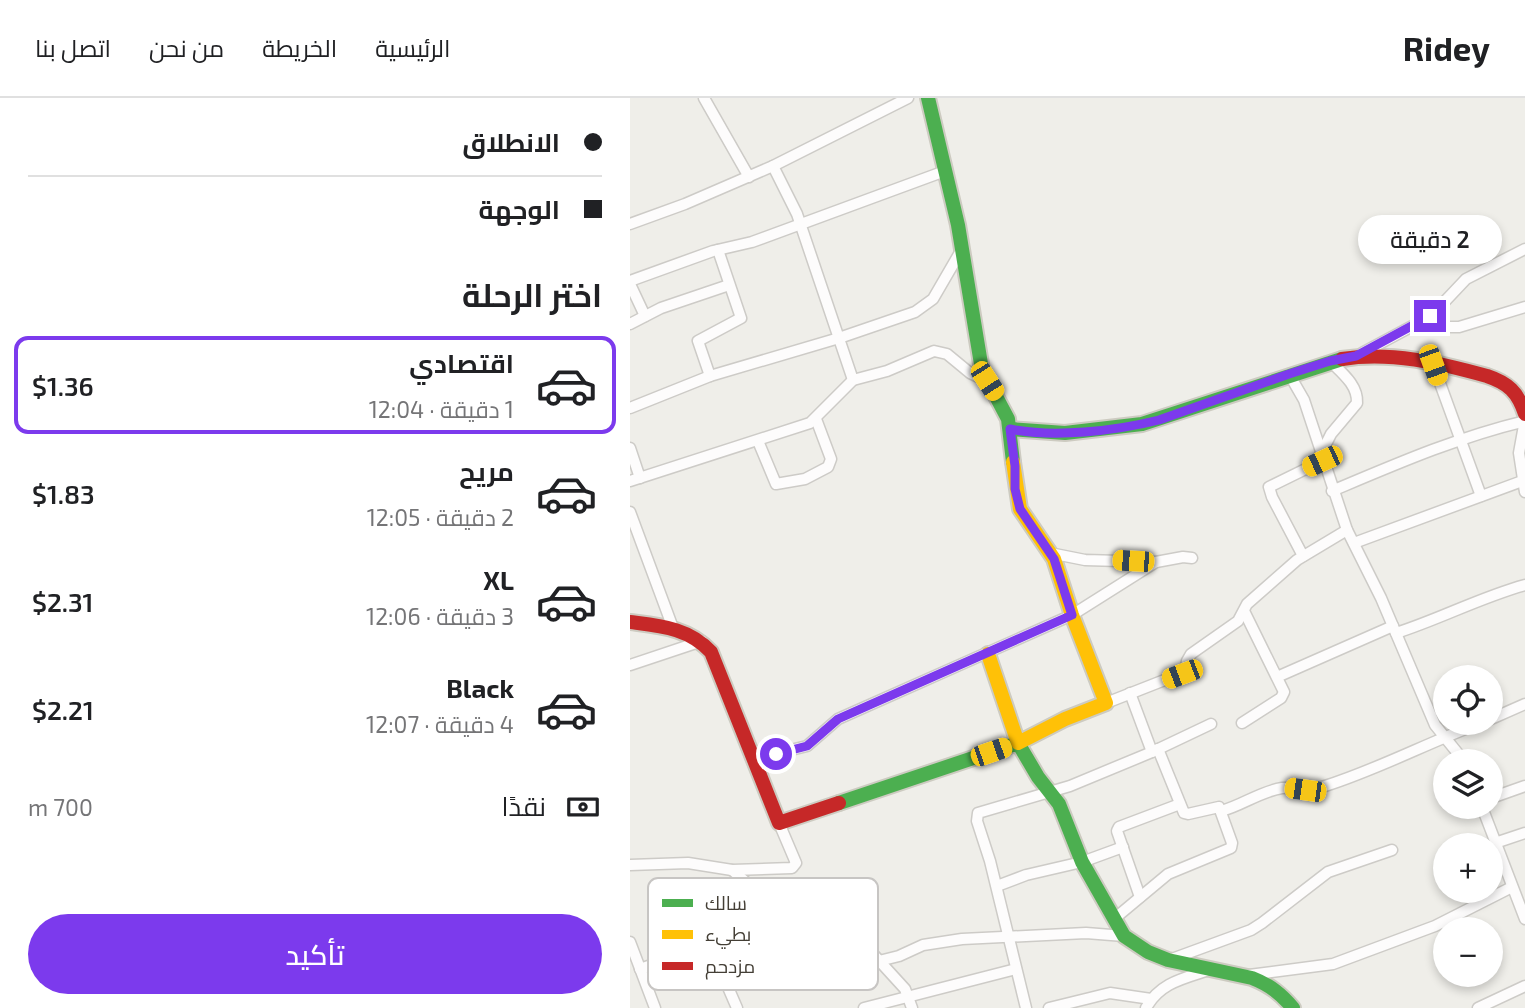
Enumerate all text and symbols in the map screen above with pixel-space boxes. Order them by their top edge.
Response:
text: Ridey [1403,28,1490,68]
text: اتصل بنا [35,33,111,62]
text: من نحن [149,33,224,62]
text: الخريطة [262,33,337,62]
text: الرئيسية [375,33,450,62]
text: الانطلاق [462,126,560,157]
text: الوجهة [479,193,560,224]
callout: 2 دقيقة [1358,214,1502,264]
text: 2 دقيقة [1390,225,1470,253]
text: اختر الرحلة [462,275,602,313]
route end [1414,300,1446,332]
car [1416,342,1451,388]
text: اقتصادي [409,347,514,378]
icon: car [535,354,598,417]
car [967,358,1008,404]
text: $1.36 [32,370,94,401]
text: 1 دقيقة · 12:04 [369,395,514,423]
car [1299,443,1346,479]
text: مريح [459,455,514,486]
icon: car [535,462,598,525]
text: $1.83 [32,478,95,509]
text: 2 دقيقة · 12:05 [367,503,514,531]
car [1112,549,1155,573]
text: XL [483,564,514,595]
icon: car [535,570,598,633]
text: $2.31 [32,586,93,617]
text: 3 دقيقة · 12:06 [366,602,514,630]
car [1159,657,1206,691]
map controls [1433,665,1503,987]
button: locate [1433,665,1503,735]
text: Black [446,672,514,703]
icon: car [535,678,598,741]
text: $2.21 [32,694,94,725]
text: 4 دقيقة · 12:07 [366,710,514,738]
car [968,735,1015,769]
route start [760,738,792,770]
button: layers [1433,749,1503,819]
car [1283,777,1328,803]
icon: cash [564,788,602,826]
text: نقدًا [502,790,546,821]
text: 700 m [28,793,93,821]
button: + [1433,833,1503,903]
legend [648,878,878,990]
text: سالك [705,891,747,914]
button: تأكيد [28,914,602,994]
button: − [1433,917,1503,987]
text: بطيء [705,922,751,949]
text: مزدحم [705,954,755,980]

